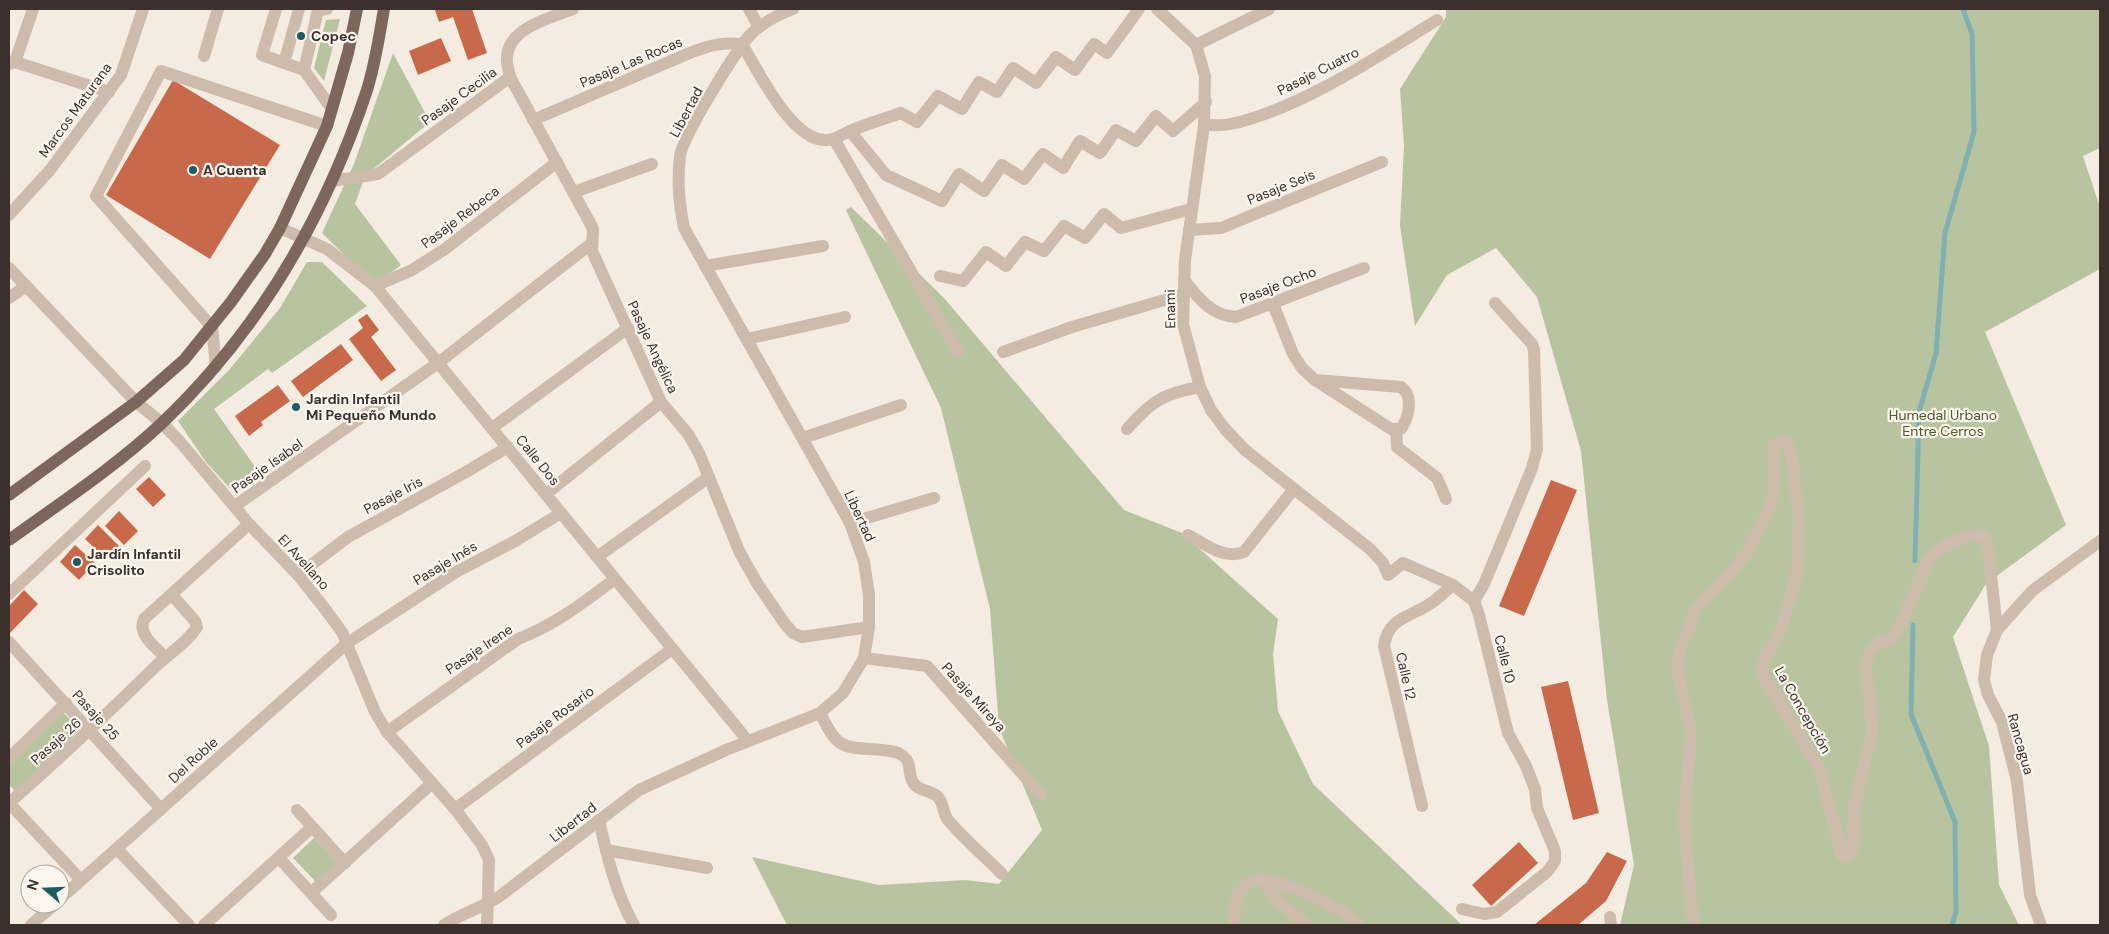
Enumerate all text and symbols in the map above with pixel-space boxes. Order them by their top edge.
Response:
place label: Copec [311,27,356,45]
marker: Copec [295,30,307,42]
street label: Pasaje Las Rocas [577,32,685,92]
street label: Pasaje Cuatro [1274,43,1362,99]
street label: Marcos Maturana [35,59,115,161]
street label: Pasaje Cecilia [418,63,500,129]
street label: Libertad [665,84,707,140]
place label: A Cuenta [203,161,267,179]
marker: A Cuenta [187,164,199,176]
street label: Pasaje Seis [1244,165,1318,209]
street label: Pasaje Rebeca [417,182,503,252]
street label: Pasaje Ocho [1237,262,1319,308]
street label: Enami [1161,289,1179,329]
street label: Pasaje Angélica [624,298,682,396]
place label: Jardin Infantil Mi Pequeño Mundo [306,390,436,424]
marker: Jardin Infantil Mi Pequeño Mundo [290,401,302,413]
park label: Humedal Urbano Entre Cerros [1889,406,1997,440]
street label: Calle Dos [512,431,564,489]
street label: Pasaje Isabel [228,435,306,497]
street label: Pasaje Iris [361,472,425,518]
street label: Libertad [840,487,880,545]
street label: El Avellano [274,531,334,593]
street label: Pasaje Inés [410,537,480,589]
place label: Jardín Infantil Crisolito [87,545,181,579]
marker: Jardín Infantil Crisolito [71,556,83,568]
street label: Pasaje Irene [442,620,516,678]
street label: Calle 10 [1490,633,1520,685]
street label: Calle 12 [1392,651,1420,701]
street label: Pasaje Mireya [938,658,1010,736]
street label: La Concepción [1771,663,1835,757]
street label: Pasaje Rosario [513,682,597,752]
street label: Pasaje 25 [69,686,123,744]
street label: Rancagua [2004,711,2038,777]
street label: Pasaje 26 [27,714,85,768]
street label: Del Roble [165,733,222,787]
street label: Libertad [546,798,600,846]
north arrow [20,864,70,914]
text: N [23,877,43,893]

